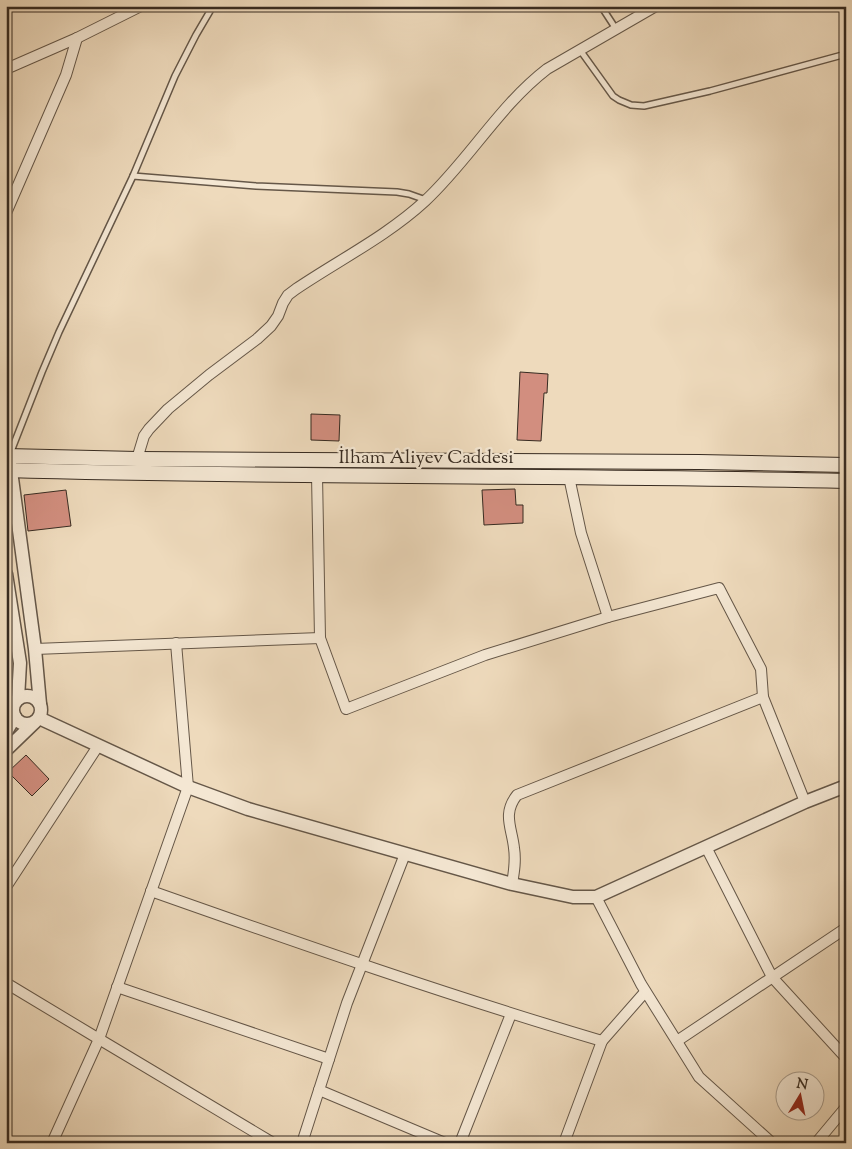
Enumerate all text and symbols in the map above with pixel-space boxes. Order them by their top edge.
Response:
street label: İlham Aliyev Caddesi [338,445,514,472]
north arrow [774,1072,824,1122]
text: N [795,1074,809,1096]

